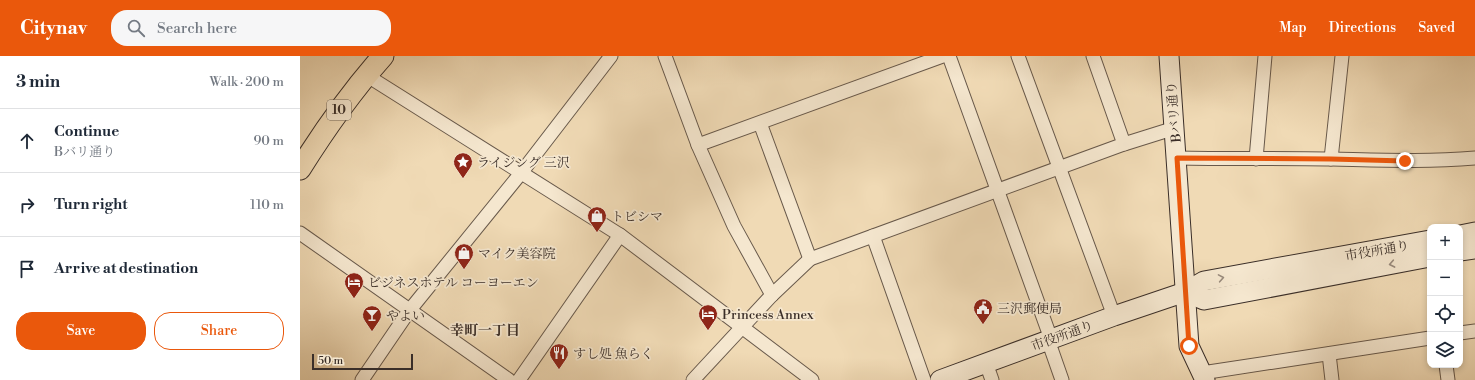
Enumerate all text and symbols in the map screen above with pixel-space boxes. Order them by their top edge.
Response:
search box [111,10,391,46]
text: Citynav [20,16,87,40]
icon: search [125,17,147,39]
text: Search here [157,19,237,38]
text: Map [1279,19,1307,37]
text: Directions [1329,19,1396,37]
text: Saved [1418,19,1455,37]
text: 3 min [16,71,60,93]
text: Walk · 200 m [210,74,284,90]
street label: Bバリ通り [1163,81,1185,144]
road number: 10 [327,100,351,120]
text: Continue [54,122,119,141]
icon: ahead [16,130,38,152]
text: 90 m [253,133,284,149]
text: Bバリ通り [54,144,115,160]
place icon: ライジング 三沢 [452,151,474,179]
route end [1396,152,1414,170]
place label: ライジング 三沢 [477,155,570,171]
icon: right [16,194,38,216]
text: Turn right [54,195,128,214]
text: 110 m [250,197,284,213]
shop icon: トビシマ [586,205,608,233]
place label: トビシマ [611,209,663,225]
map controls [1427,224,1463,368]
button: + [1427,224,1463,260]
street label: 市役所通り [1344,237,1411,265]
shop icon: マイク美容院 [453,242,475,270]
place label: マイク美容院 [478,246,555,262]
icon: arrive [16,258,38,280]
text: Arrive at destination [54,259,198,278]
one-way arrow [1389,259,1395,267]
button: − [1427,260,1463,296]
hotel icon: ビジネスホテル コーヨーエン [343,271,365,299]
one-way arrow [1218,274,1224,282]
place label: ビジネスホテル コーヨーエン [368,275,539,291]
button: locate [1427,296,1463,332]
public building icon: 三沢郵便局 [972,297,994,325]
place label: 三沢郵便局 [997,301,1062,317]
hotel icon: Princess Annex [697,303,719,331]
bar icon: やよい [361,304,383,332]
place label: Princess Annex [722,307,814,323]
place label: やよい [386,308,425,324]
button: Save [16,312,146,350]
button: Share [154,312,284,350]
street label: 市役所通り [1029,317,1096,355]
district label: 幸町一丁目 [450,322,520,340]
button: layers [1427,332,1463,368]
route start [1180,337,1198,355]
restaurant icon: すし処 魚らく [548,342,570,370]
place label: すし処 魚らく [573,346,654,362]
scale bar [312,352,413,371]
text: 50 m [318,354,343,368]

